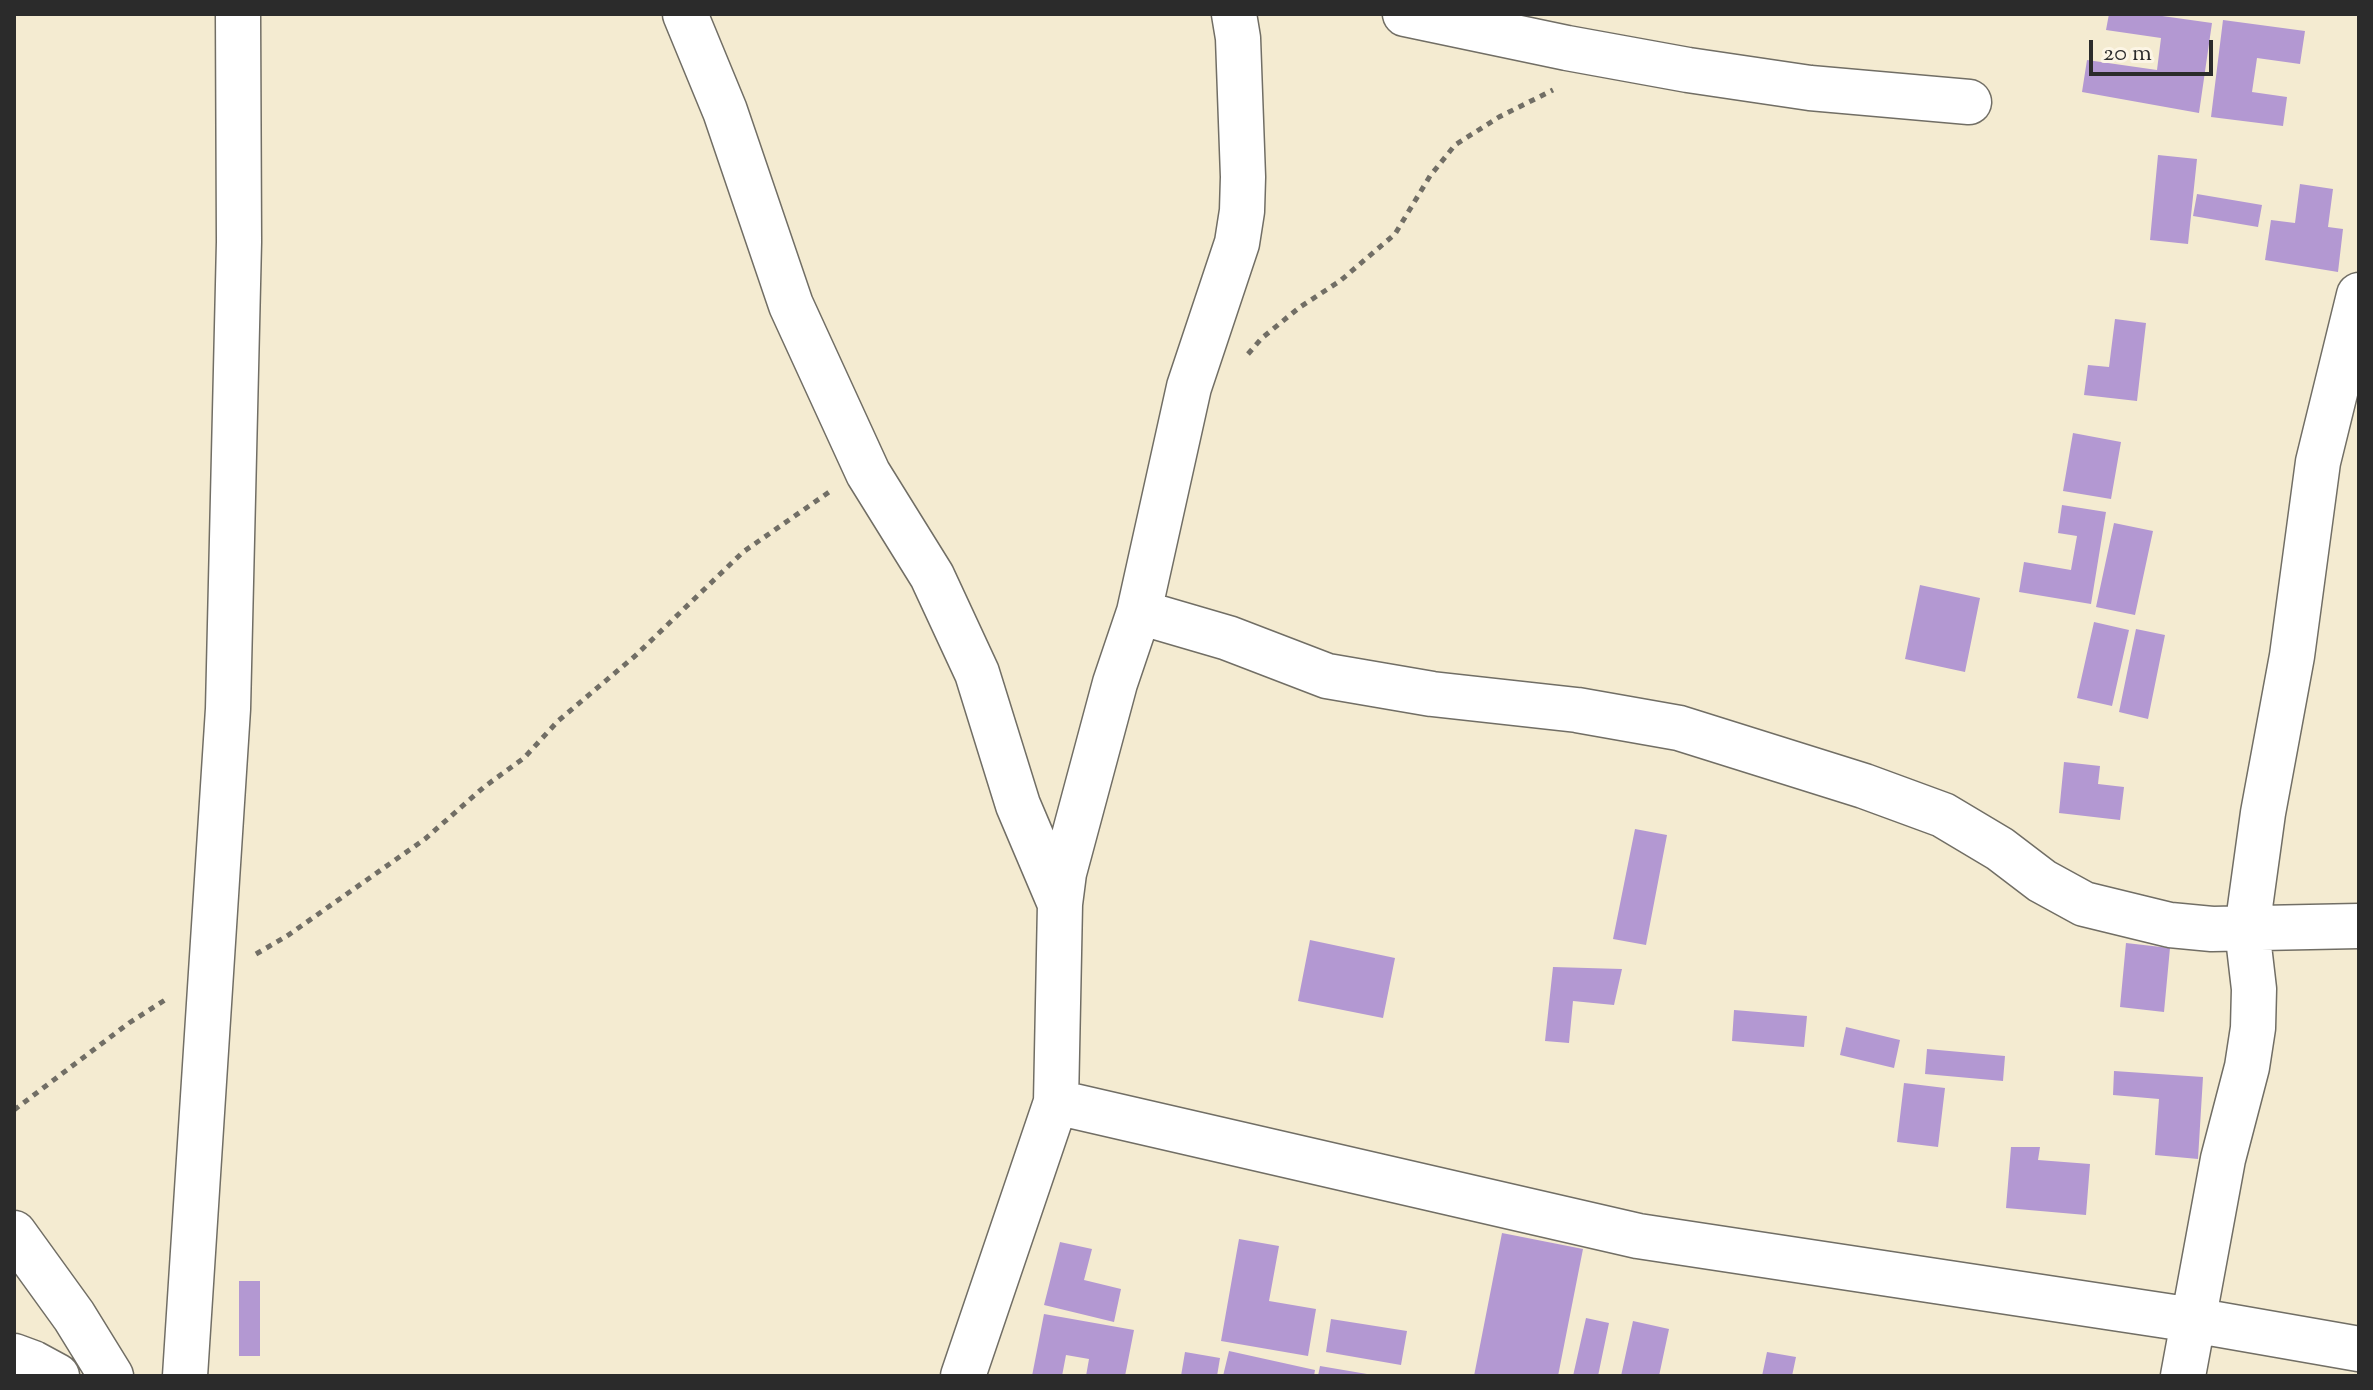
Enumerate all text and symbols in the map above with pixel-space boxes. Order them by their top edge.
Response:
scale bar [2093,24,2217,74]
text: 20 m [2103,37,2152,71]

